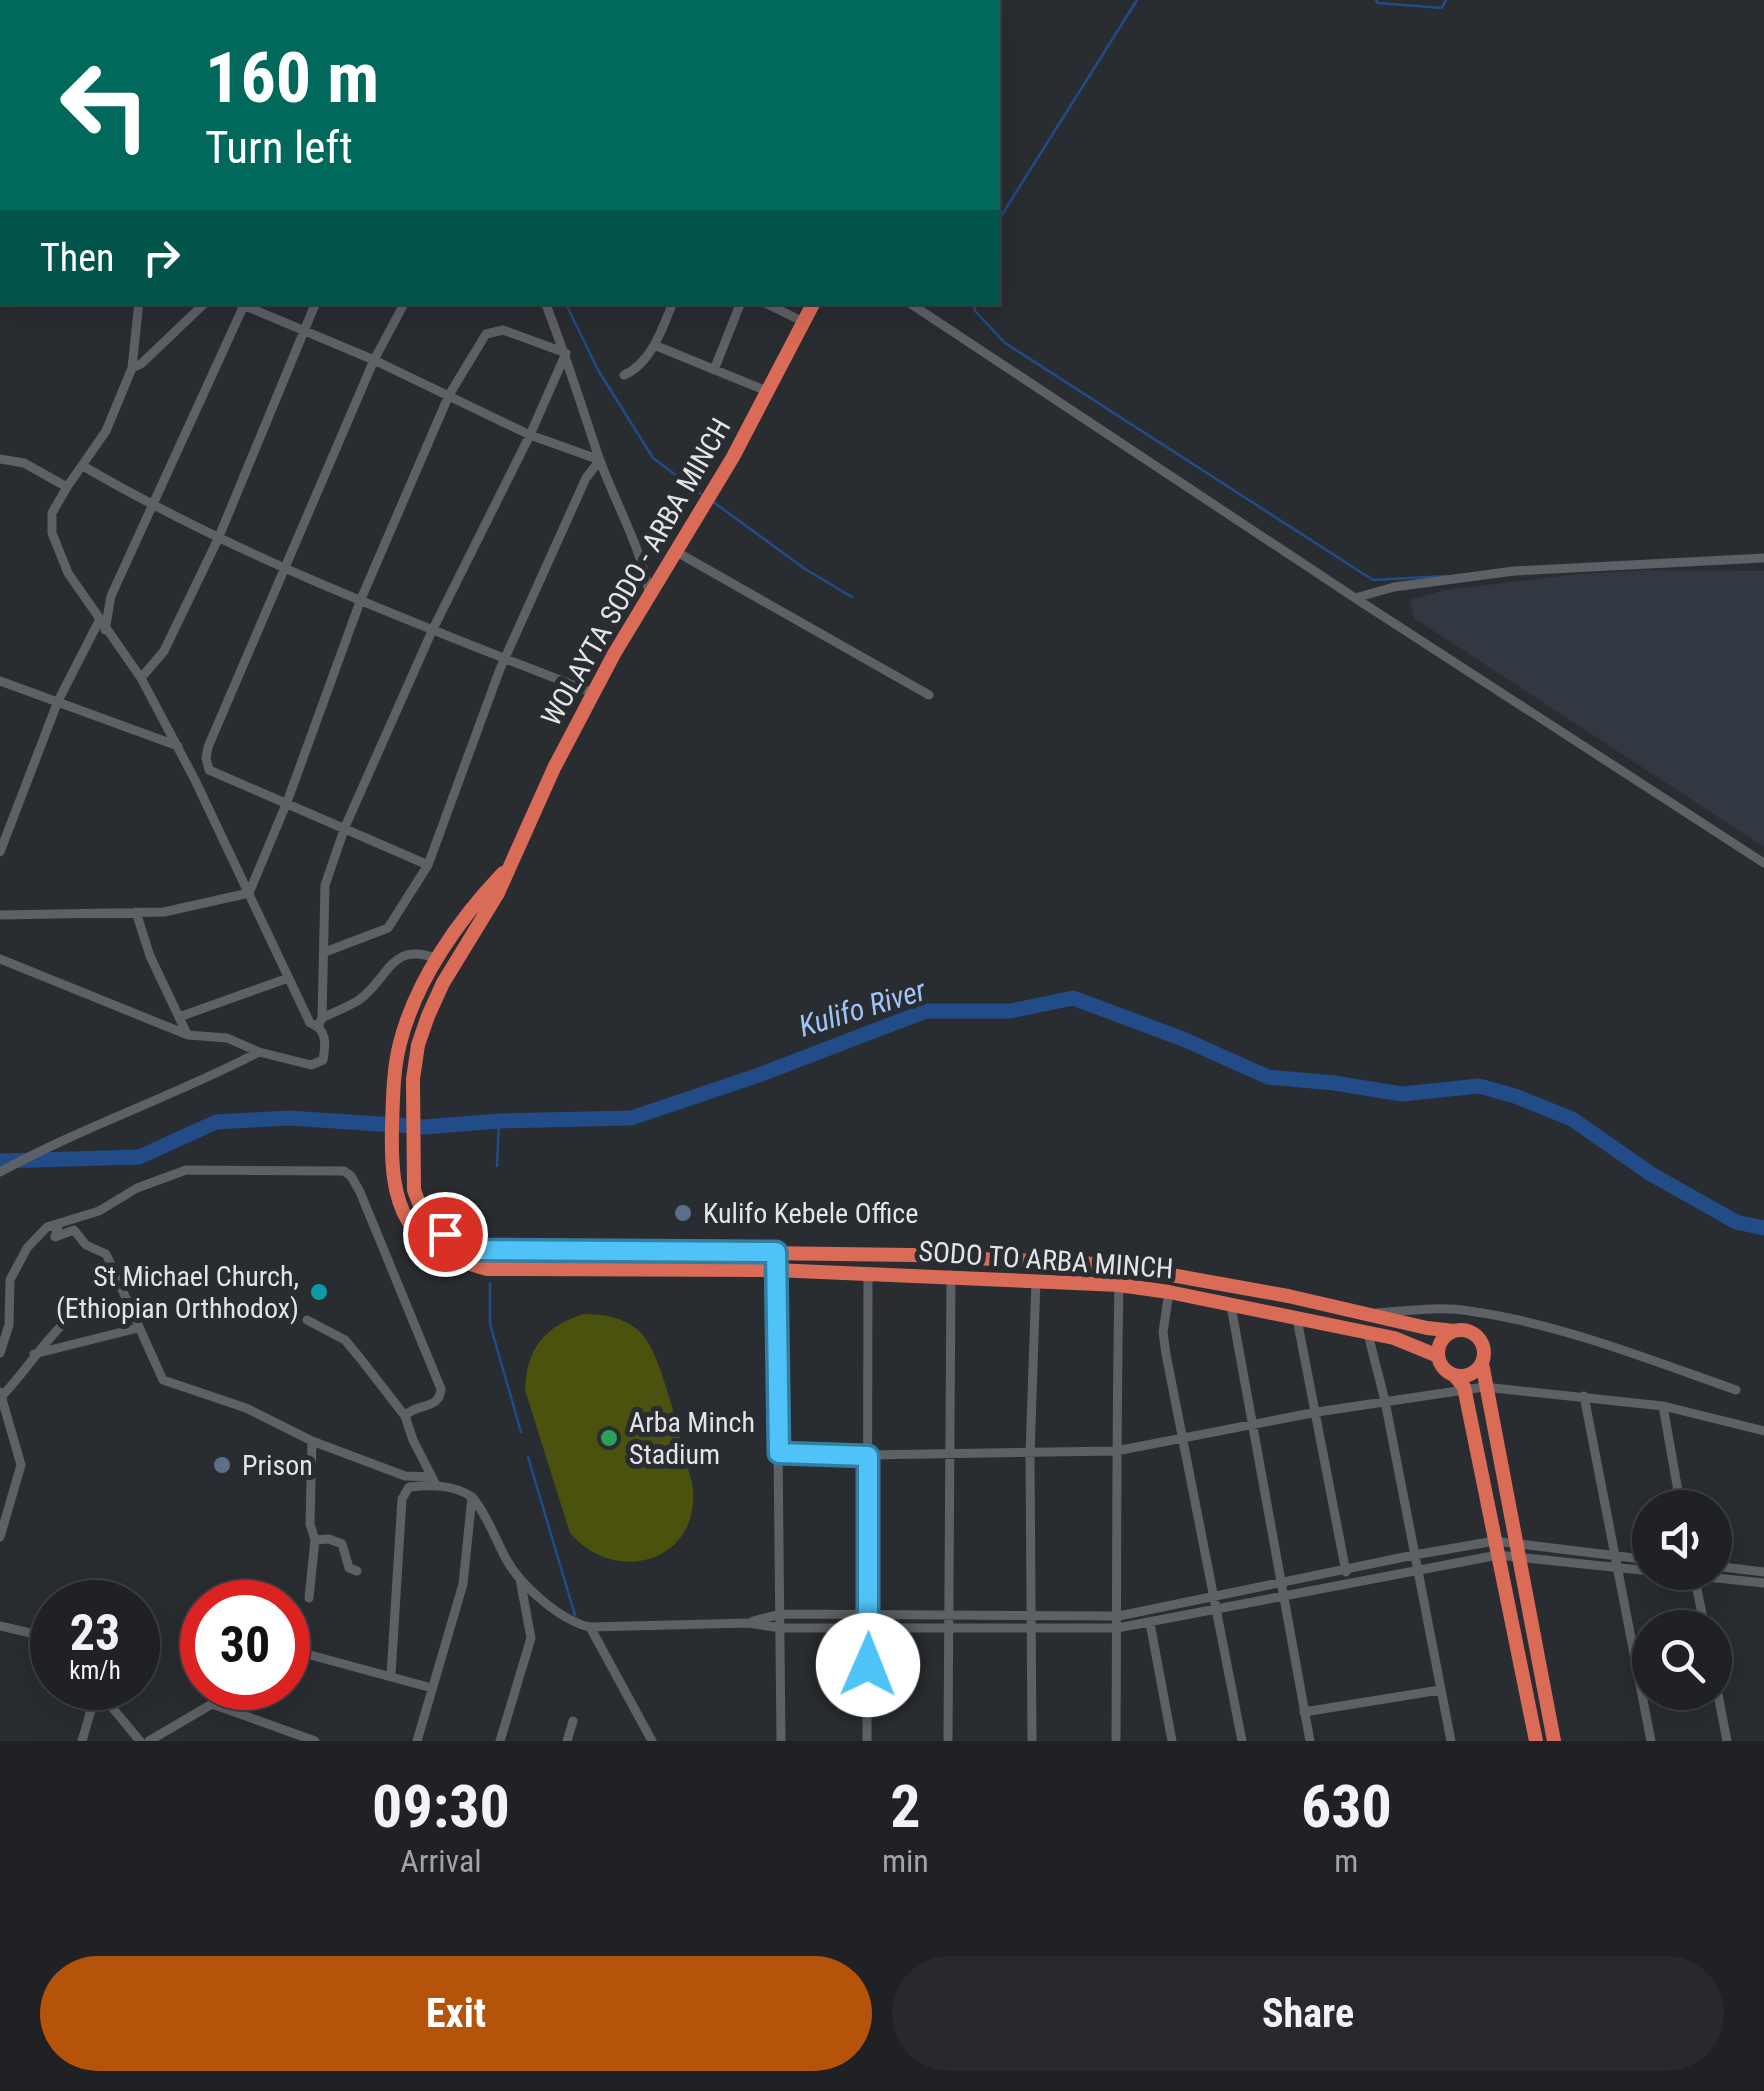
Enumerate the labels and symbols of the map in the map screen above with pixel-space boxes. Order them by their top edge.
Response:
street label: WOLAYTA SODO - ARBA MINCH [534,413,738,731]
water label: Kulifo River [794,972,931,1044]
pin [403,1192,488,1277]
place label: Kulifo Kebele Office [703,1197,918,1230]
marker: Kulifo Kebele Office [672,1202,694,1224]
street label: SODO TO ARBA MINCH [918,1235,1174,1285]
place label: St Michael Church, (Ethiopian Orthhodox) [56,1260,299,1325]
marker: St Michael Church, (Ethiopian Orthhodox) [308,1281,330,1303]
place label: Arba Minch Stadium [629,1406,755,1471]
marker: Arba Minch Stadium [598,1427,620,1449]
place label: Prison [242,1449,313,1482]
marker: Prison [211,1454,233,1476]
speed limit sign: 30 [180,1580,310,1710]
position arrow [816,1613,920,1717]

